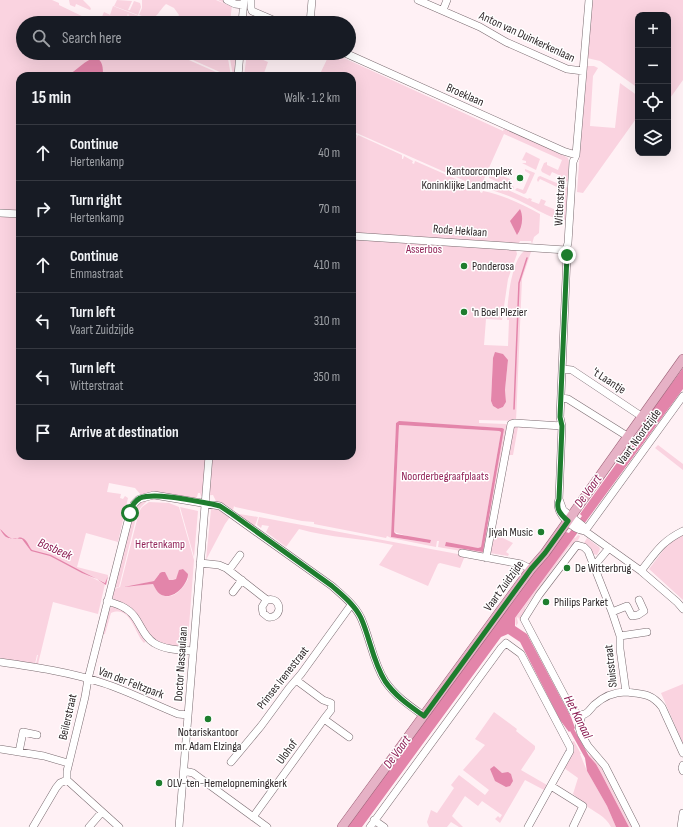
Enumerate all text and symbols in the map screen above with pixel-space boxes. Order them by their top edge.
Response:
street label: Anton van Duinkerkenlaan [476,8,577,66]
map controls [635,12,671,156]
button: + [635,12,671,48]
search box [16,16,356,60]
icon: search [30,27,52,49]
text: Search here [62,29,122,48]
button: − [635,48,671,84]
street label: Broeklaan [444,80,486,110]
button: locate [635,84,671,120]
text: 15 min [32,88,71,108]
text: Walk · 1.2 km [284,90,340,106]
button: layers [635,120,671,156]
text: Continue [70,135,119,154]
icon: ahead [32,142,54,164]
text: 40 m [318,145,340,161]
text: Hertenkamp [70,154,124,170]
place label: Kantoorcomplex Koninklijke Landmacht [422,164,512,193]
marker: Kantoorcomplex Koninklijke Landmacht [515,173,525,183]
street label: Witterstraat [551,176,569,226]
text: Turn right [70,191,122,210]
icon: right [32,198,54,220]
text: 70 m [319,201,340,217]
text: Hertenkamp [70,210,124,226]
street label: Rode Heklaan [432,222,488,240]
park label: Asserbos [405,242,442,257]
route end [558,246,576,264]
text: Continue [70,247,119,266]
icon: ahead [32,254,54,276]
text: 410 m [314,257,340,273]
place label: Ponderosa [472,259,515,274]
marker: Ponderosa [459,261,469,271]
text: Emmastraat [70,266,123,282]
text: Turn left [70,303,115,322]
place label: 'n Boel Plezier [472,305,528,320]
marker: 'n Boel Plezier [459,307,469,317]
icon: left [32,310,54,332]
text: 310 m [314,313,340,329]
text: Vaart Zuidzijde [70,322,134,338]
text: Turn left [70,359,115,378]
street label: 't Laantje [589,365,629,397]
icon: left [32,366,54,388]
text: 350 m [313,369,340,385]
text: Witterstraat [70,378,124,394]
street label: Vaart Noordzijde [613,406,665,468]
icon: arrive [32,422,54,444]
text: Arrive at destination [70,423,179,442]
park label: Noorderbegraafplaats [401,469,489,484]
water label: De Vaart [571,470,606,511]
route start [121,504,139,522]
place label: Jiyah Music [488,525,533,540]
marker: Jiyah Music [536,527,546,537]
water label: Bosbeek [35,534,76,564]
park label: Hertenkamp [135,537,185,552]
street label: Vaart Zuidzijde [481,558,528,614]
place label: De Witterbrug [575,561,632,576]
marker: De Witterbrug [562,563,572,573]
place label: Philips Parket [554,595,608,610]
marker: Philips Parket [541,597,551,607]
street label: Doctor Nassaulaan [171,626,191,702]
street label: Prinses Irenestraat [254,643,312,712]
street label: Sluisstraat [601,644,621,688]
street label: Van der Feltzpark [96,664,166,703]
street label: Beilerstraat [55,692,81,742]
water label: Het Kanaal [560,693,596,742]
marker: Notariskantoor mr. Adam Elzinga [203,714,213,724]
place label: Notariskantoor mr. Adam Elzinga [175,725,242,754]
water label: De Vaart [380,731,415,772]
street label: Ulohof [273,736,301,767]
place label: OLV-ten-Hemelopnemingkerk [167,776,287,791]
marker: OLV-ten-Hemelopnemingkerk [154,778,164,788]

